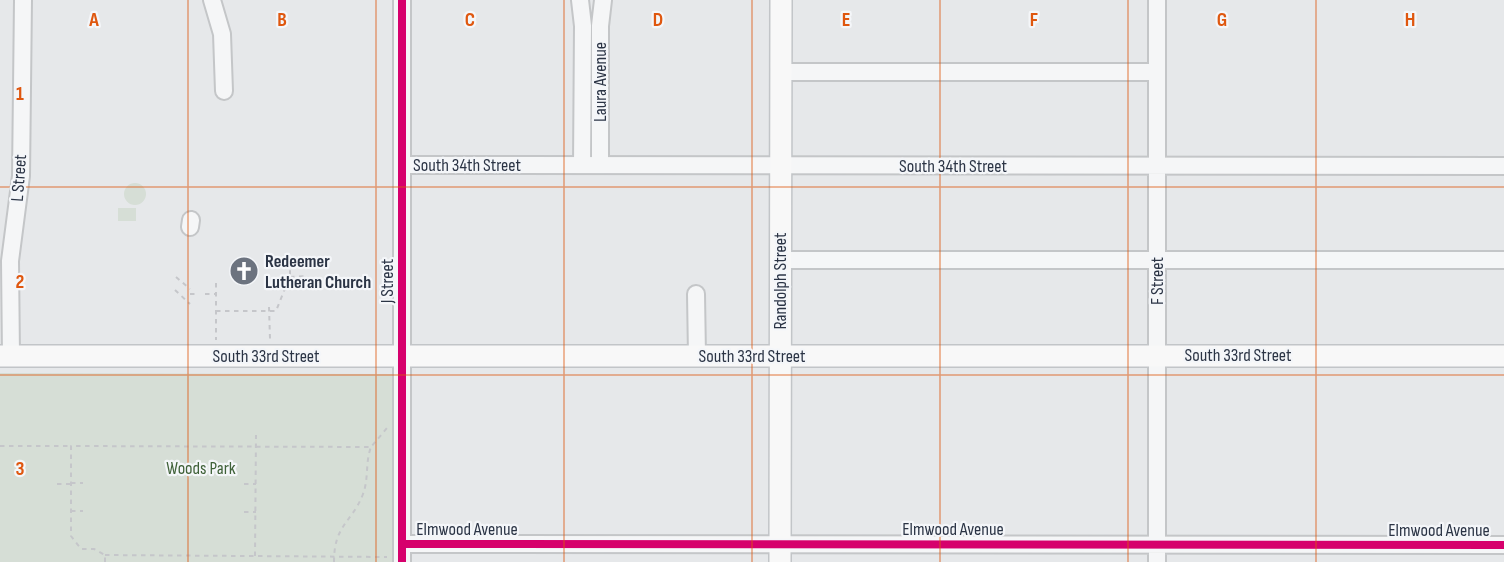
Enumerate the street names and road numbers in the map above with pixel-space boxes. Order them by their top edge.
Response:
street label: Laura Avenue [590,42,611,122]
street label: L Street [7,153,31,202]
street label: South 34th Street [413,155,521,176]
street label: South 34th Street [899,156,1007,177]
street label: Randolph Street [770,232,791,330]
street label: F Street [1147,257,1168,305]
street label: J Street [377,258,398,304]
street label: South 33rd Street [1184,345,1292,366]
street label: South 33rd Street [212,346,320,367]
street label: South 33rd Street [698,346,806,367]
street label: Elmwood Avenue [416,519,518,540]
street label: Elmwood Avenue [902,519,1004,540]
street label: Elmwood Avenue [1388,520,1490,541]

